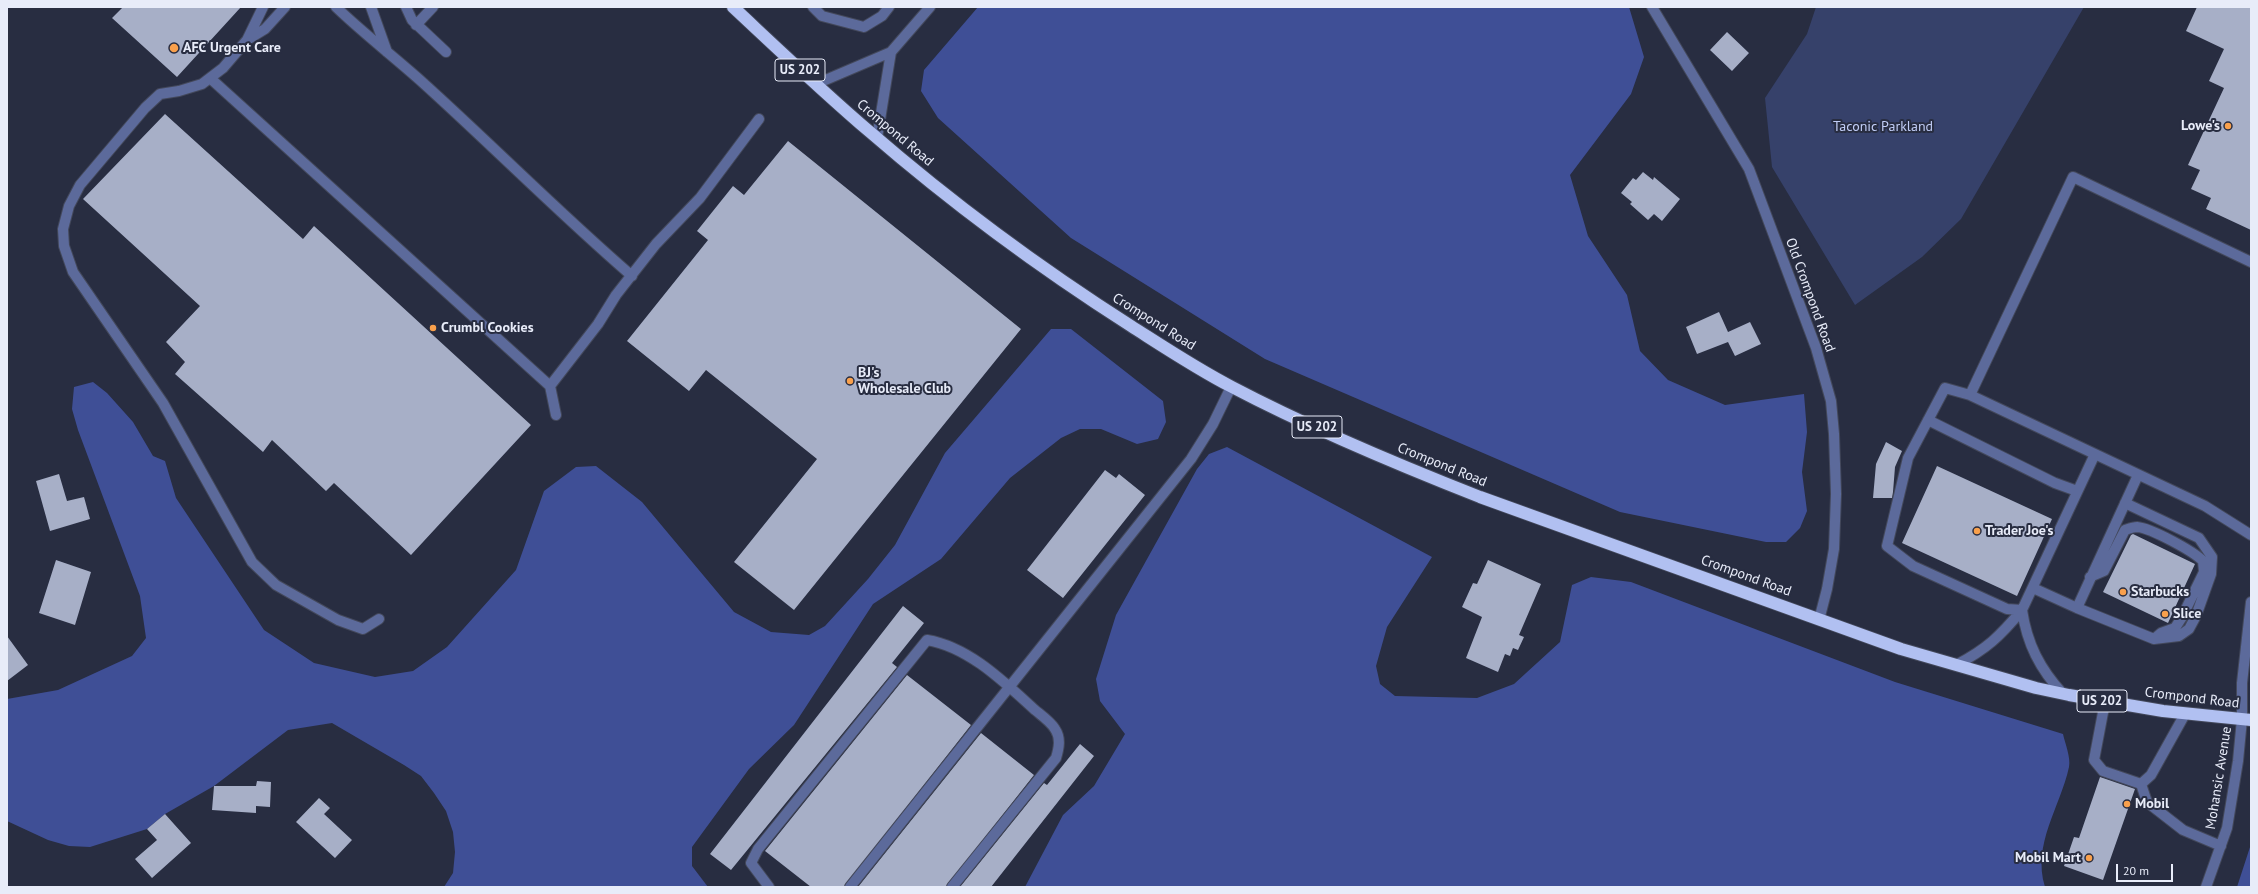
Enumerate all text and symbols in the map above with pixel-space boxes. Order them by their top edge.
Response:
place label: AFC Urgent Care [183,40,281,56]
marker: AFC Urgent Care [168,42,180,54]
road number: US 202 [775,59,825,81]
street label: Crompond Road [853,96,937,170]
place label: Lowe's [2181,118,2220,134]
park label: Taconic Parkland [1833,119,1933,135]
marker: Lowe's [2223,121,2233,131]
street label: Old Crompond Road [1782,236,1838,354]
street label: Crompond Road [1109,290,1199,354]
place label: Crumbl Cookies [441,320,534,336]
marker: Crumbl Cookies [428,323,438,333]
place label: BJ's Wholesale Club [858,365,951,398]
marker: BJ's Wholesale Club [845,376,855,386]
road number: US 202 [1292,416,1342,438]
street label: Crompond Road [1395,439,1489,491]
place label: Trader Joe's [1985,523,2054,539]
marker: Trader Joe's [1972,526,1982,536]
street label: Crompond Road [1698,552,1794,600]
place label: Starbucks [2131,584,2189,600]
marker: Starbucks [2118,587,2128,597]
place label: Slice [2173,606,2201,622]
marker: Slice [2160,609,2170,619]
street label: Crompond Road [2144,684,2240,712]
road number: US 202 [2077,690,2127,712]
street label: Mohansic Avenue [2203,725,2235,831]
place label: Mobil [2135,796,2169,812]
marker: Mobil [2122,799,2132,809]
place label: Mobil Mart [2015,850,2081,866]
marker: Mobil Mart [2084,853,2094,863]
scale bar [2118,856,2175,882]
text: 20 m [2123,863,2149,878]

